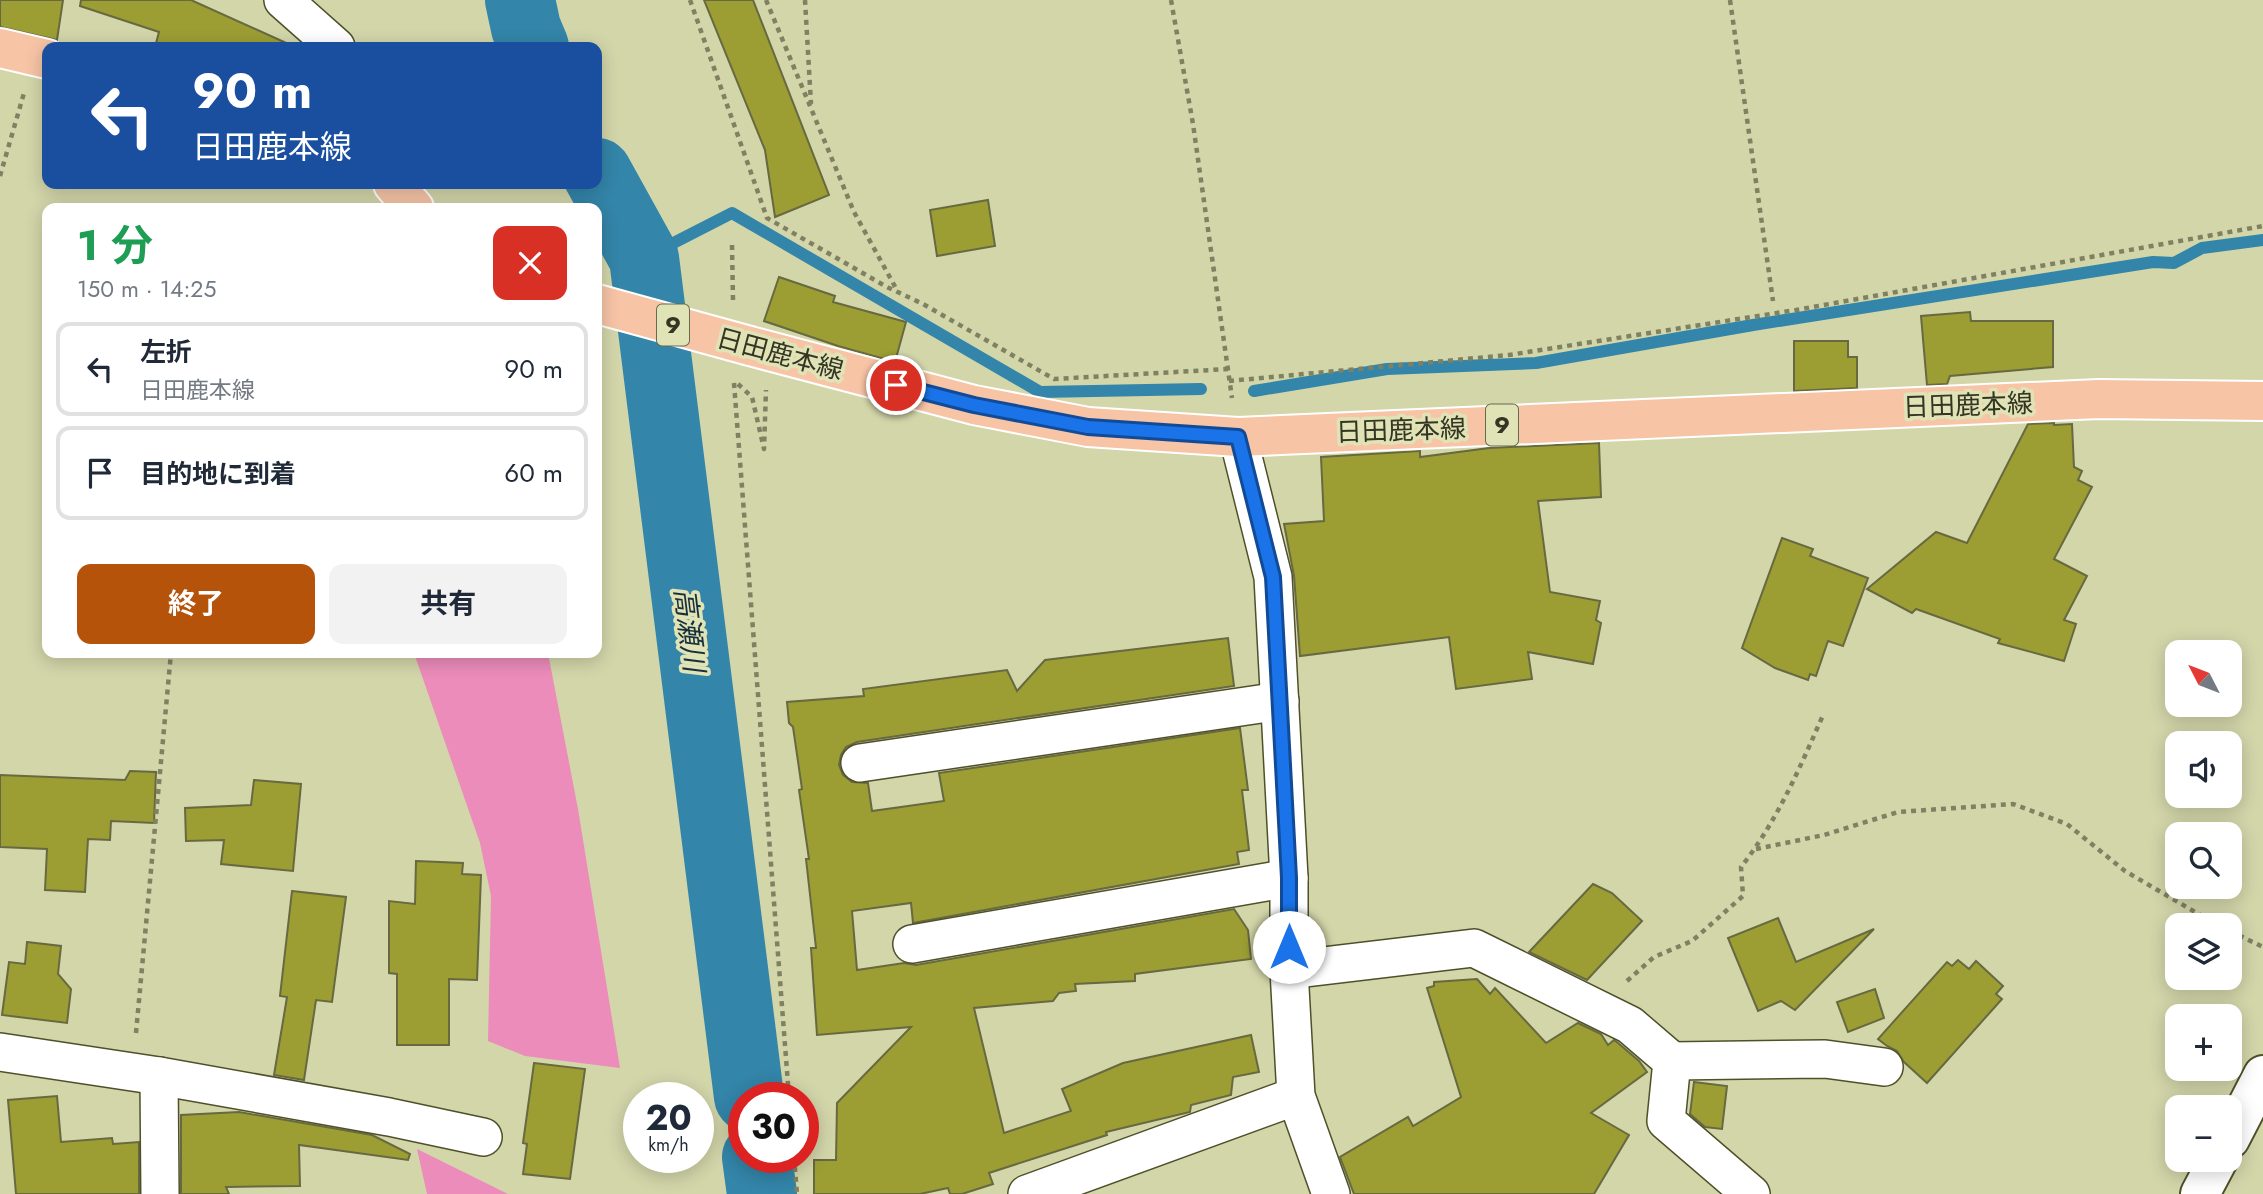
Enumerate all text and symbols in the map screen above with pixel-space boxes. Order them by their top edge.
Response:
text: 90 m [192,56,312,126]
icon: left [77,70,168,161]
text: 日田鹿本線 [192,124,352,170]
text: 1 分 [77,215,153,276]
button: close [493,226,567,300]
text: 150 m · 14:25 [77,272,216,306]
road number: 9 [657,304,689,346]
street label: 日田鹿本線 [712,319,848,389]
text: 左折 [140,333,192,371]
icon: left [81,350,119,388]
text: 90 m [504,350,563,388]
pin [866,355,926,415]
icon: arrive [877,366,915,404]
text: 日田鹿本線 [140,373,255,407]
street label: 日田鹿本線 [1902,384,2034,426]
road number: 9 [1486,404,1518,446]
street label: 日田鹿本線 [1335,409,1467,451]
icon: arrive [81,454,119,492]
text: 60 m [504,454,563,492]
text: 目的地に到着 [140,455,296,493]
button: 終了 [77,564,315,644]
button: 共有 [329,564,567,644]
water label: 高瀬川 [664,586,715,677]
north arrow [2165,640,2242,718]
map controls [2165,640,2242,1172]
button: sound [2165,731,2242,808]
button: search [2165,822,2242,899]
position arrow [1252,910,1326,984]
button: layers [2165,913,2242,990]
button: + [2165,1004,2242,1081]
speed limit sign: 30 [728,1082,819,1173]
text: 20 [645,1093,692,1143]
button: − [2165,1095,2242,1172]
text: km/h [648,1132,689,1158]

